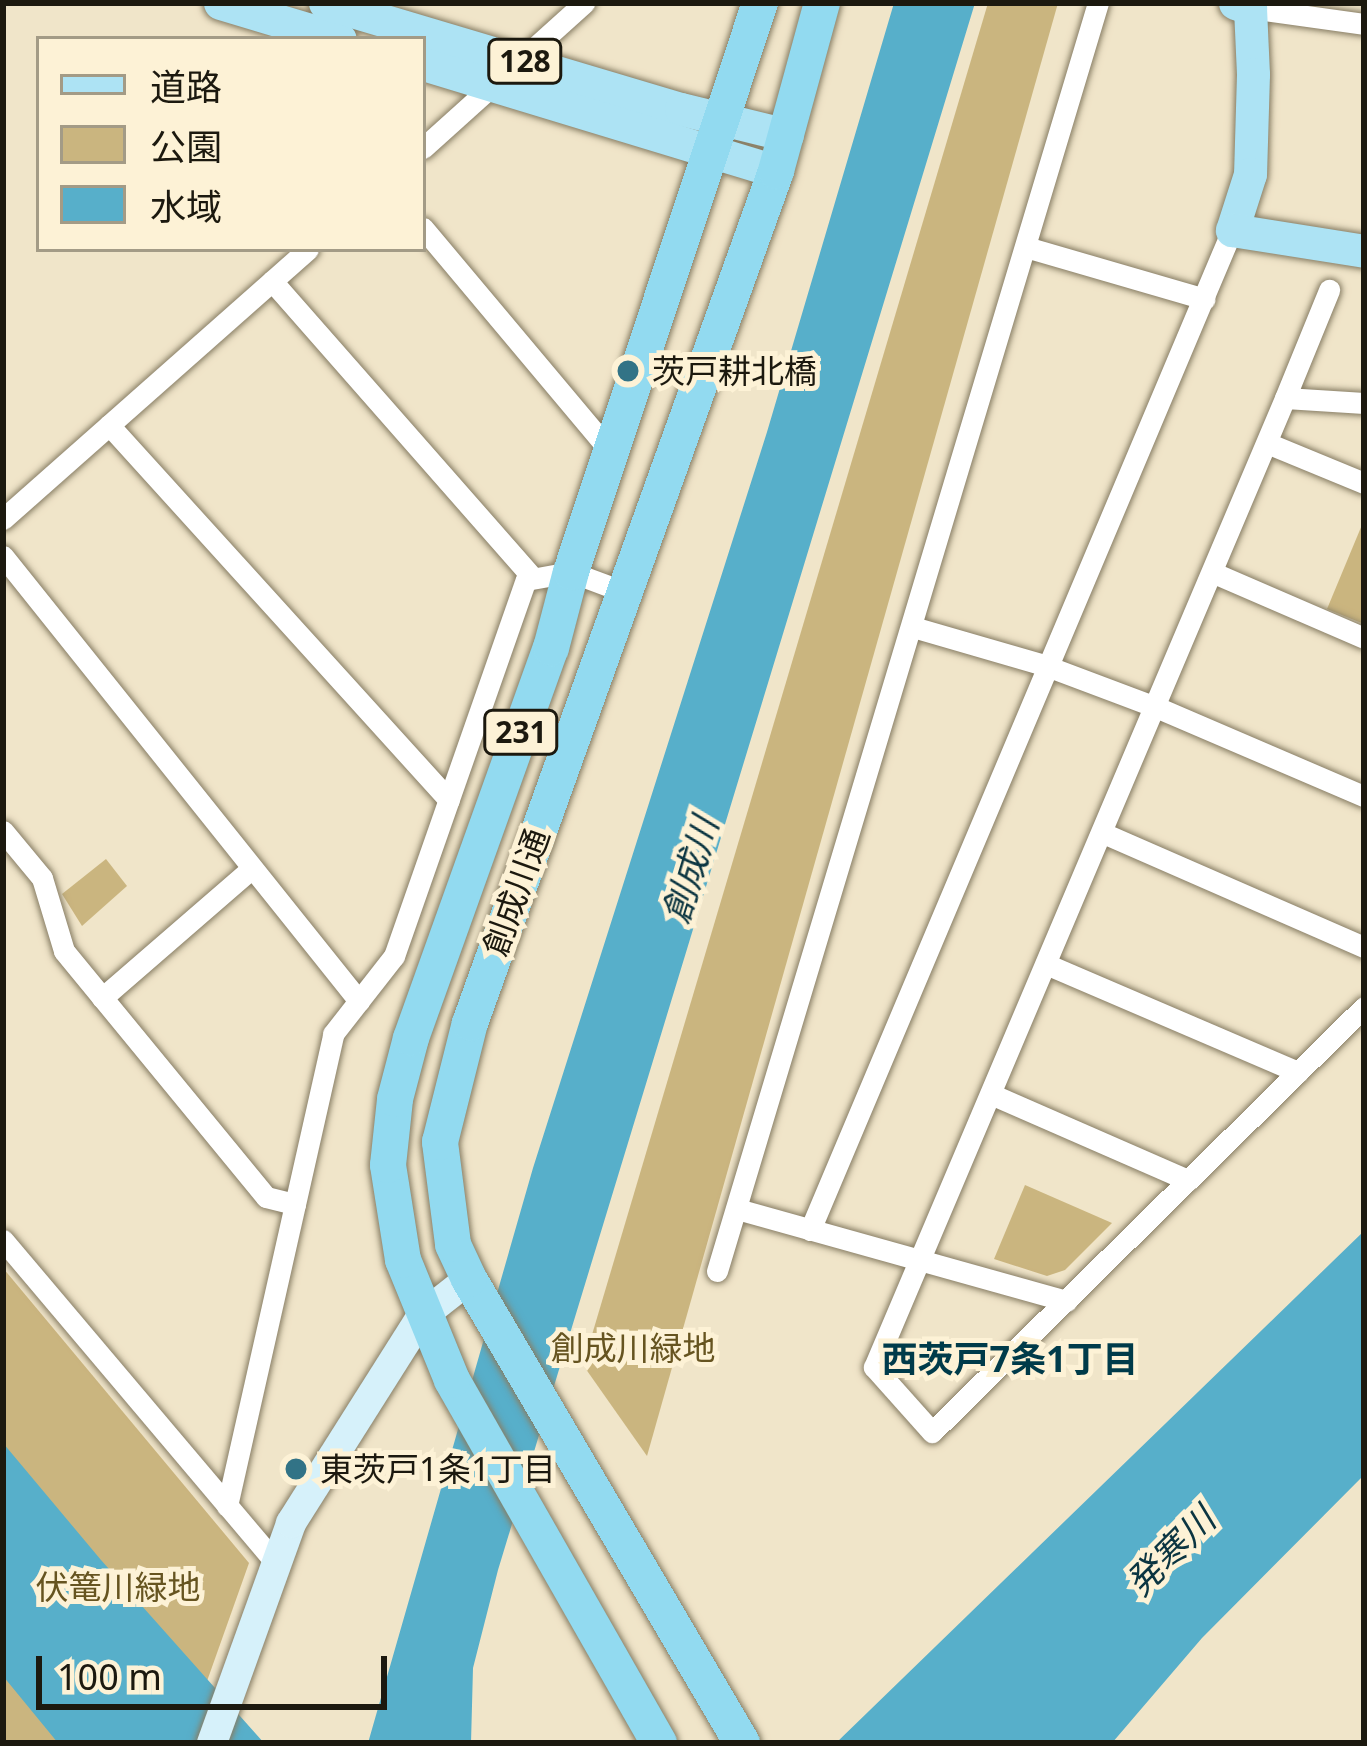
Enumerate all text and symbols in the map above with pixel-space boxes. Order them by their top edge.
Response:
legend [36,36,426,252]
road number: 128 [486,37,564,85]
text: 道路 [150,62,222,111]
text: 公園 [150,122,222,171]
text: 水域 [150,182,222,231]
place label: 茨戸耕北橋 [652,351,817,391]
marker: 茨戸耕北橋 [615,358,641,384]
road number: 231 [482,708,560,756]
water label: 創成川 [654,812,726,928]
street label: 創成川通 [475,823,557,961]
park label: 創成川緑地 [551,1328,715,1368]
district label: 西茨戸7条1丁目 [881,1337,1139,1381]
place label: 東茨戸1条1丁目 [320,1449,556,1489]
marker: 東茨戸1条1丁目 [283,1456,309,1482]
water label: 発寒川 [1117,1498,1223,1604]
park label: 伏篭川緑地 [36,1567,200,1607]
scale bar [42,1632,393,1706]
text: 100 m [57,1652,162,1701]

